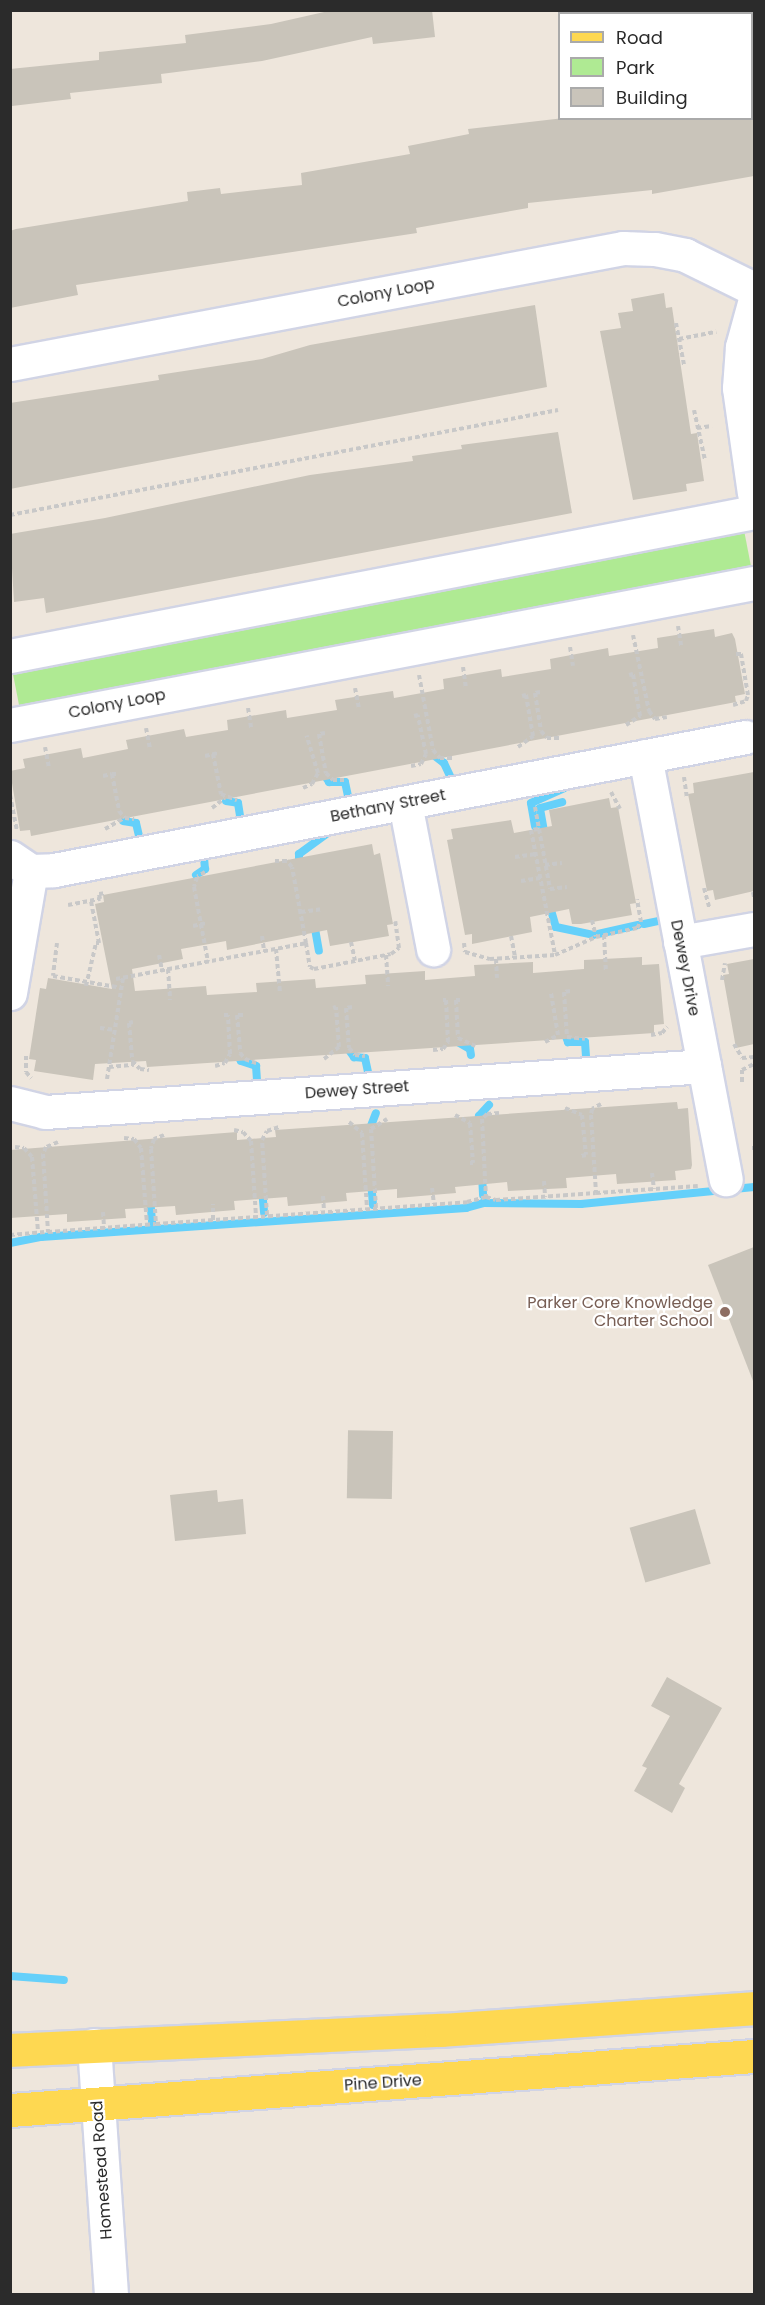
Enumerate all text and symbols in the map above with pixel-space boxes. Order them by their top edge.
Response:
legend [558,12,753,120]
text: Road [616,25,663,50]
text: Park [616,55,655,80]
text: Building [616,85,688,110]
street label: Colony Loop [336,274,436,312]
street label: Colony Loop [67,685,167,723]
street label: Bethany Street [329,785,447,827]
street label: Dewey Drive [666,918,704,1018]
street label: Dewey Street [304,1077,410,1103]
place label: Parker Core Knowledge Charter School [527,1293,713,1331]
marker: Parker Core Knowledge Charter School [718,1305,732,1319]
street label: Pine Drive [344,2071,422,2095]
street label: Homestead Road [88,2100,116,2240]

